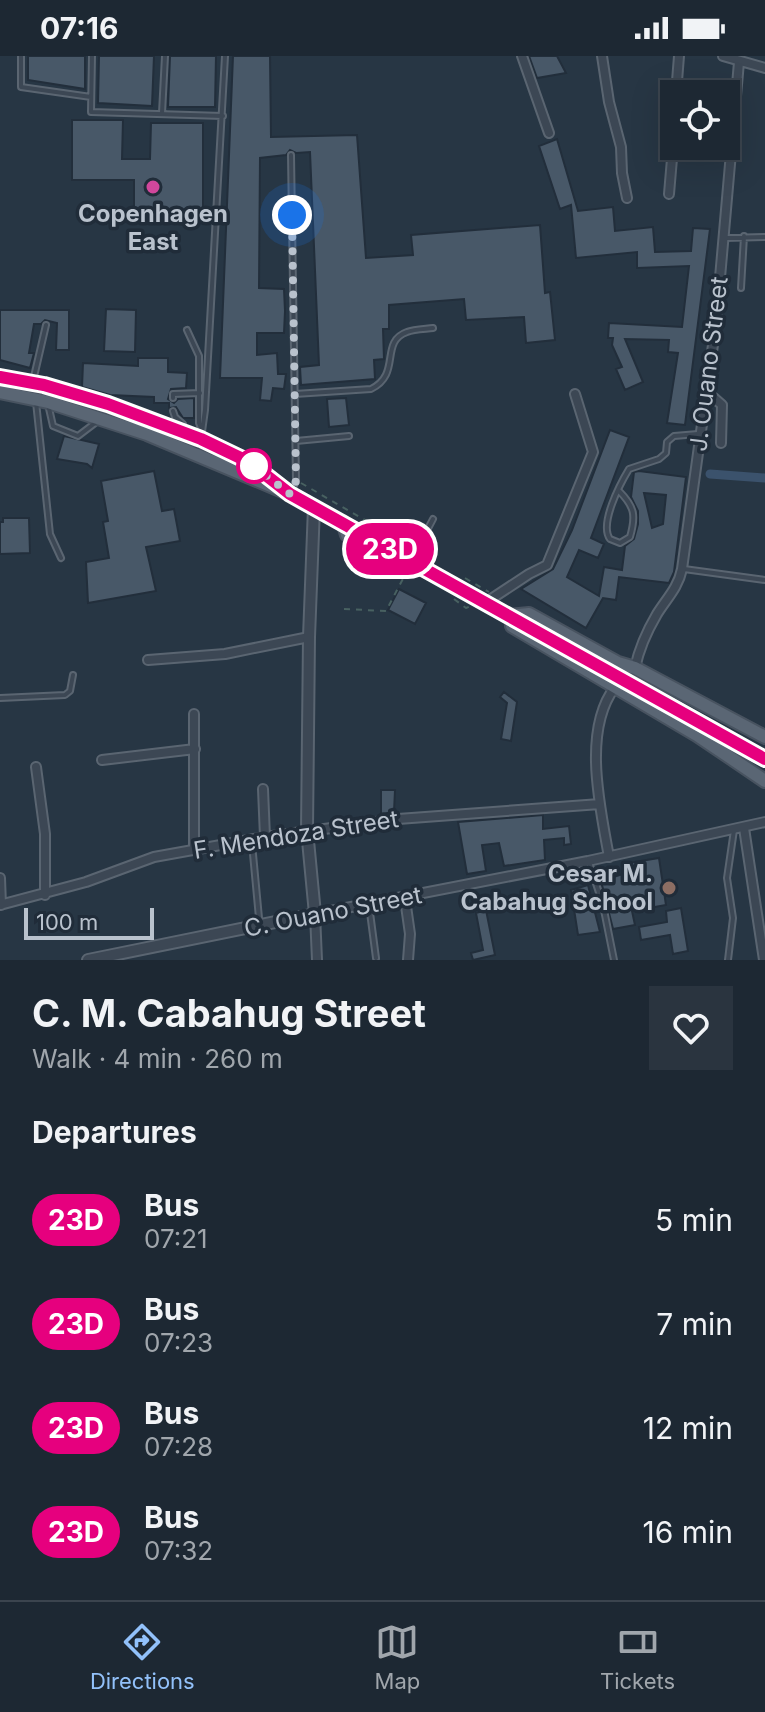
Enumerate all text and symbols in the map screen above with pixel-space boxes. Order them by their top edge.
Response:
text: 07:16 [40,10,119,46]
map controls [660,80,740,160]
button: locate [660,80,740,160]
marker: Copenhagen East [144,178,162,196]
your location [272,195,312,235]
place label: Copenhagen East [78,199,228,256]
street label: J. Ouano Street [683,275,734,453]
unlabelled marker [237,449,271,483]
line badge: 23D [344,523,436,575]
text: 23D [362,532,418,566]
street label: F. Mendoza Street [192,804,400,865]
place label: Cesar M. Cabahug School [461,859,653,916]
marker: Cesar M. Cabahug School [660,879,678,897]
street label: C. Ouano Street [242,880,424,943]
scale bar [24,904,154,940]
text: 100 m [36,909,98,935]
button: heart [649,986,733,1070]
text: C. M. Cabahug Street [32,990,426,1036]
text: Walk · 4 min · 260 m [32,1043,283,1074]
text: Departures [32,1114,197,1150]
text: Bus [144,1187,199,1223]
text: 5 min [655,1202,733,1238]
text: 23D [48,1203,104,1237]
text: 07:21 [144,1223,208,1254]
text: Bus [144,1291,199,1327]
text: 7 min [656,1306,733,1342]
text: 23D [48,1307,104,1341]
text: 07:23 [144,1327,213,1358]
text: Bus [144,1395,199,1431]
text: 12 min [643,1410,733,1446]
text: 23D [48,1411,104,1445]
text: 07:28 [144,1431,213,1462]
text: Bus [144,1499,199,1535]
text: 16 min [642,1514,733,1550]
text: 23D [48,1515,104,1549]
text: 07:32 [144,1535,213,1566]
tab: Directions [90,1620,195,1694]
tab: Map [375,1620,420,1694]
tab: Tickets [600,1620,675,1694]

